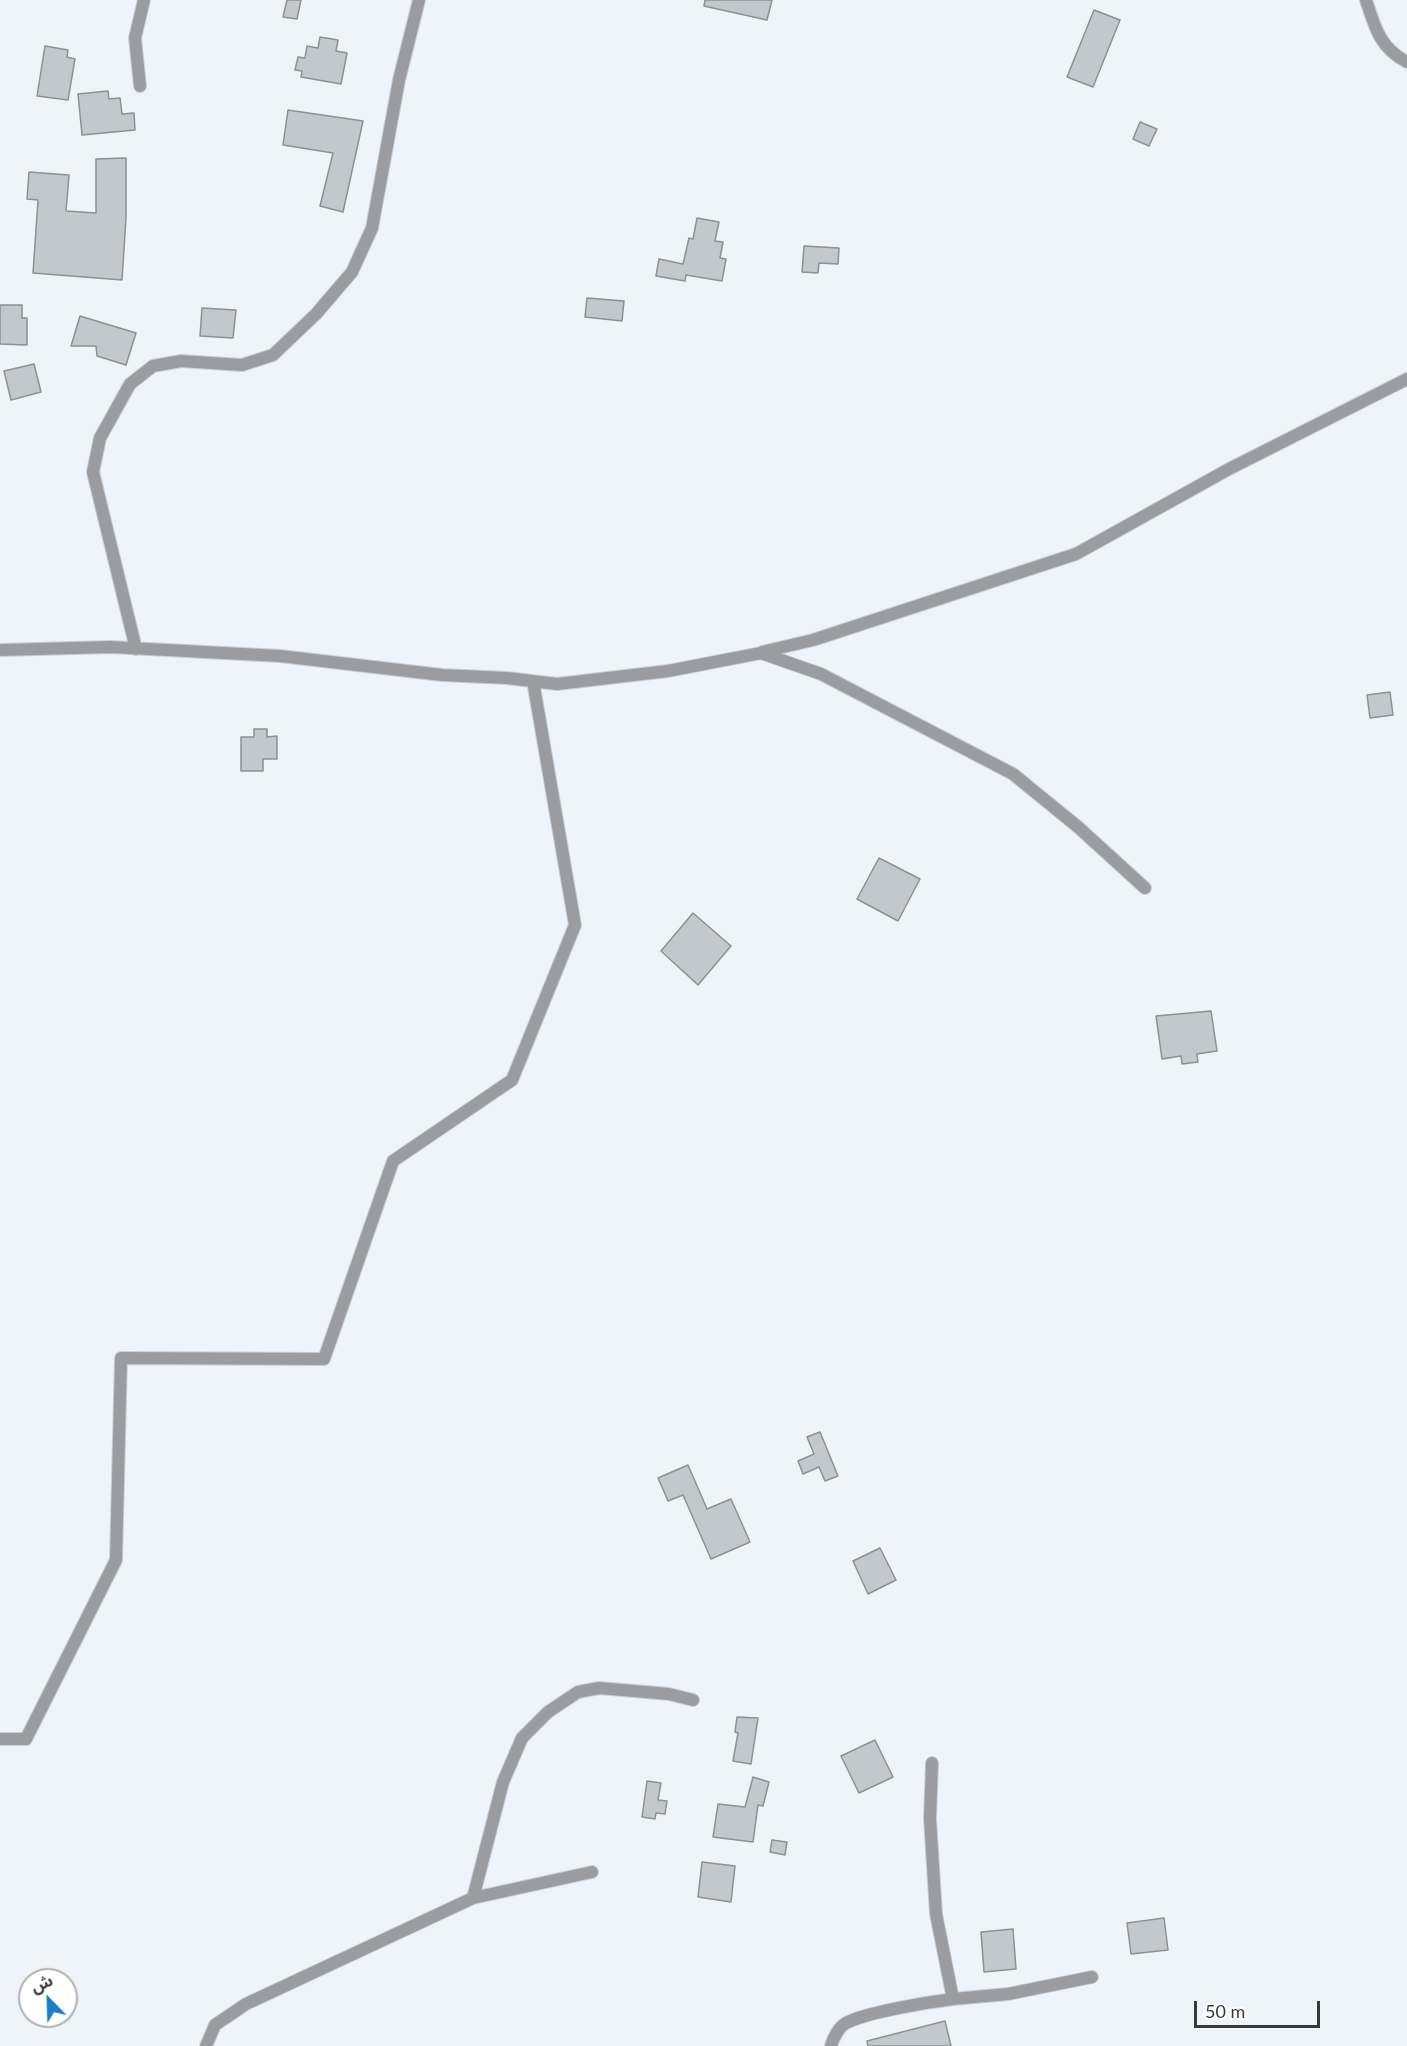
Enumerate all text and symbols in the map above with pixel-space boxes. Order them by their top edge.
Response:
north arrow [18,1968,78,2028]
text: ش [28,1970,55,1996]
scale bar [1197,1989,1323,2027]
text: 50 m [1205,2000,1245,2022]

